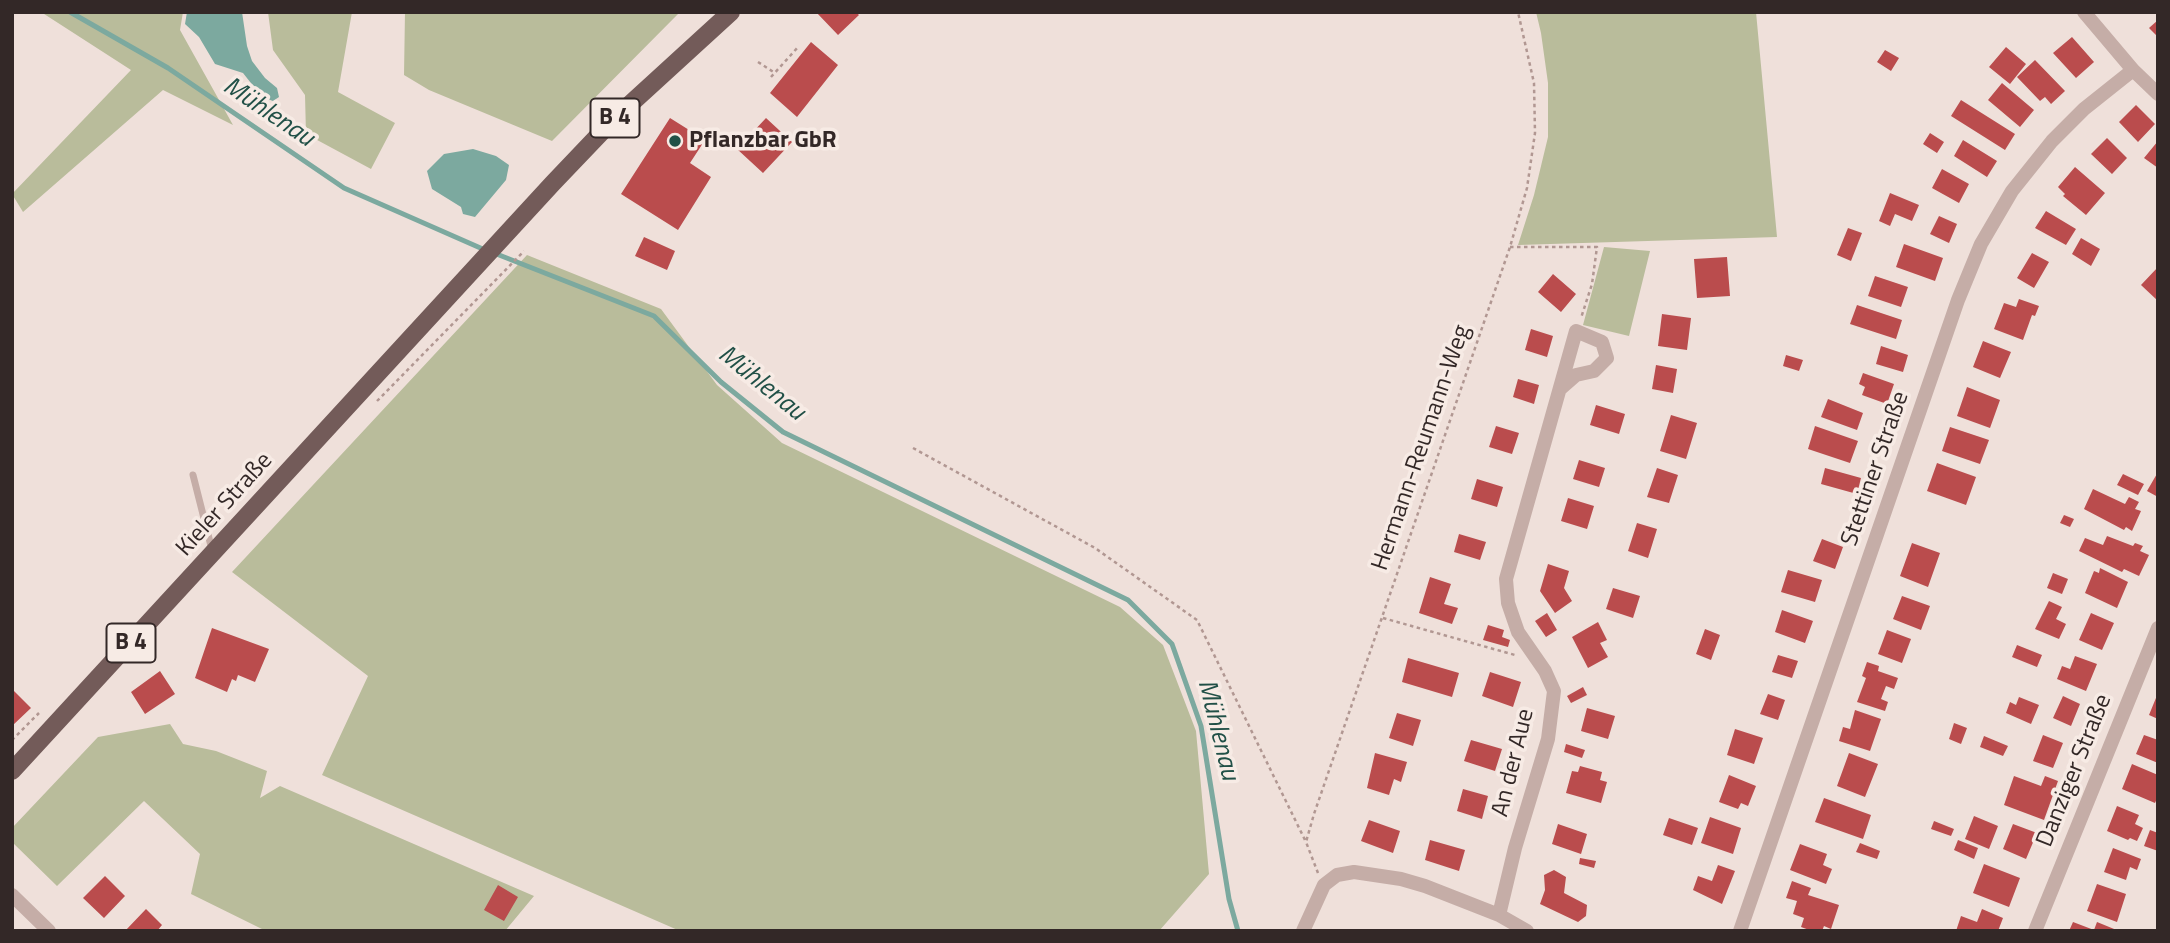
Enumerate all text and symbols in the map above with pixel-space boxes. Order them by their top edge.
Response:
water label: Mühlenau [217,71,319,155]
road number: B 4 [590,99,640,138]
place label: Pflanzbar GbR [689,127,837,155]
marker: Pflanzbar GbR [667,133,683,149]
street label: Hermann-Reumann-Weg [1366,322,1478,574]
water label: Mühlenau [711,340,811,428]
street label: Stettiner Straße [1836,388,1916,550]
street label: Kieler Straße [171,447,279,563]
road number: B 4 [106,624,156,663]
water label: Mühlenau [1189,676,1245,784]
street label: Danziger Straße [2031,690,2119,852]
street label: An der Aue [1487,706,1541,820]

